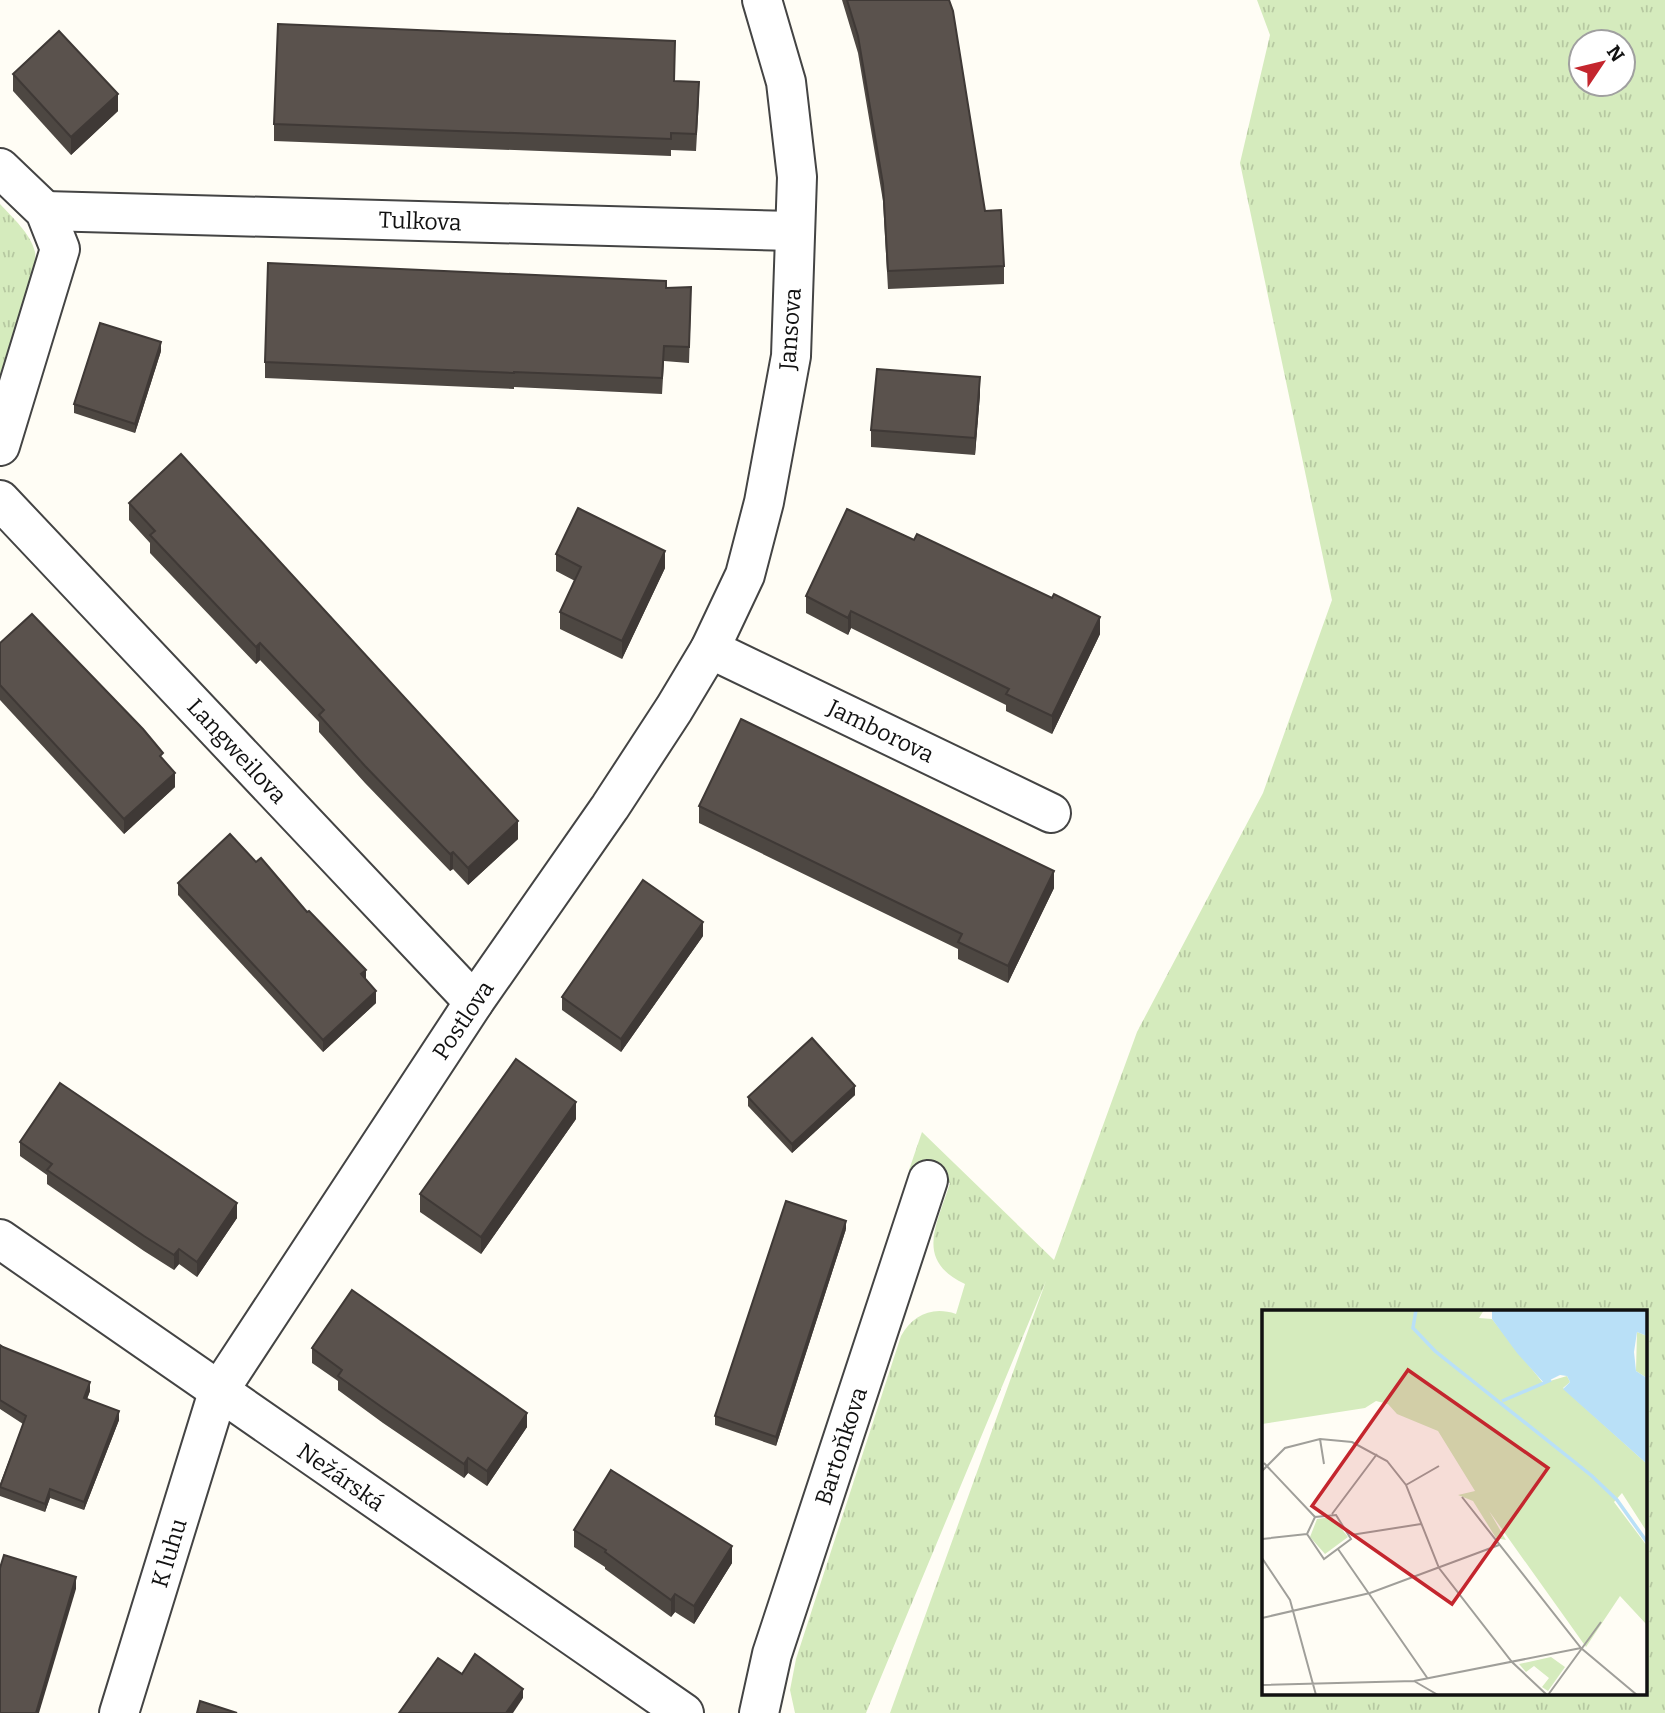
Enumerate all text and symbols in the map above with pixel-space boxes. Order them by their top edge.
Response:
north arrow [1567,28,1637,98]
text: N [1602,41,1629,66]
street label: Tulkova [378,206,462,236]
street label: Jansova [773,287,807,372]
street label: Langweilova [181,693,293,810]
street label: Jamborova [822,693,939,769]
street label: Postlova [426,975,500,1065]
inset map [1262,1310,1648,1696]
street label: Bartoňkova [809,1383,873,1508]
street label: Nežárská [292,1437,390,1517]
street label: K luhu [145,1515,193,1591]

